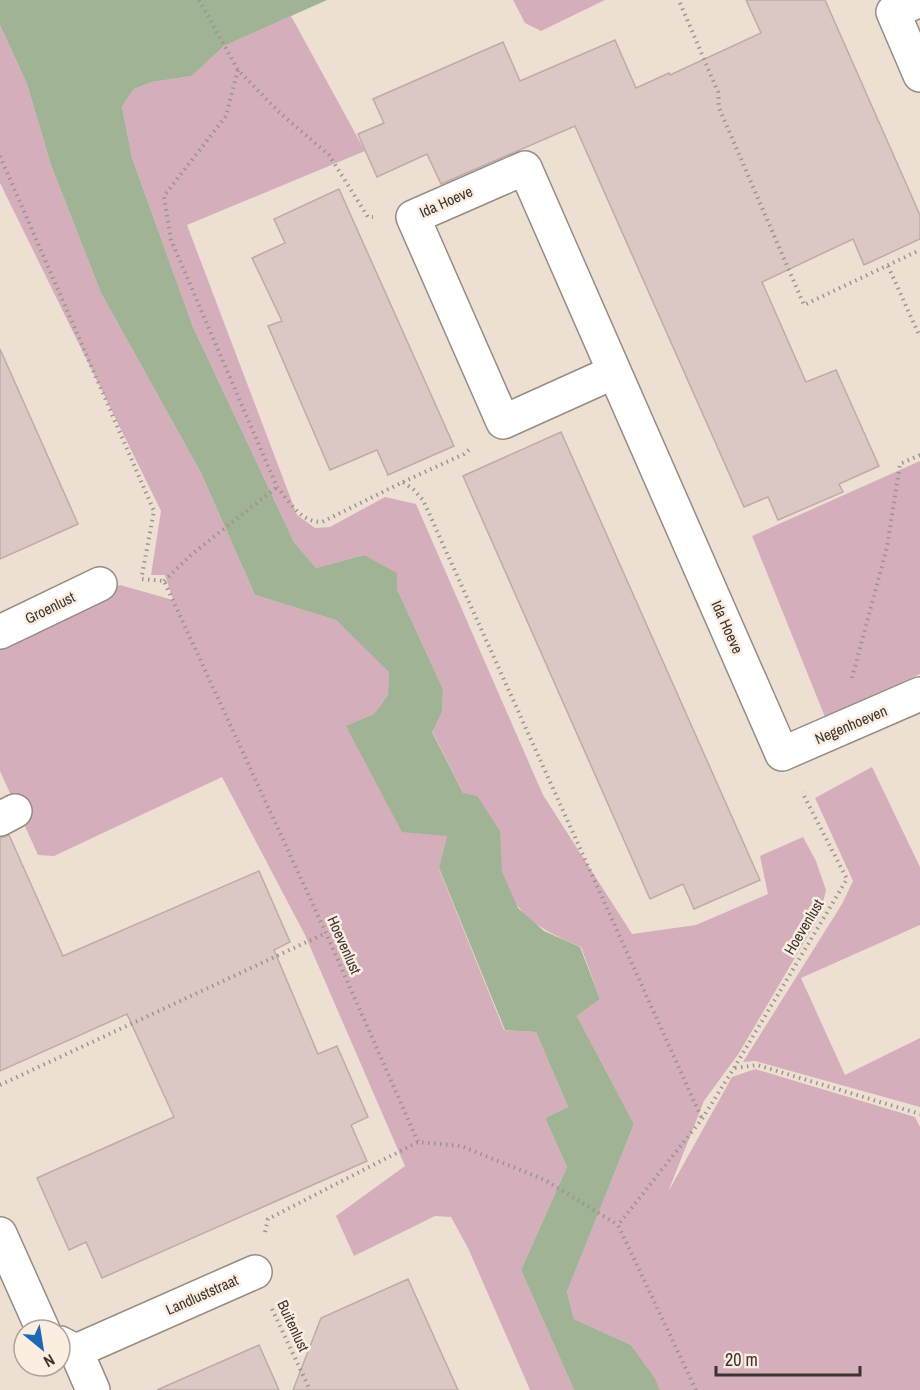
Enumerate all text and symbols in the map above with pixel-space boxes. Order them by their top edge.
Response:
street label: Ida Hoeve [416,180,476,223]
street label: Groenlust [21,586,79,629]
street label: Ida Hoeve [706,597,749,657]
street label: Negenhoeven [811,700,890,749]
street label: Hoevenlust [779,894,829,959]
street label: Hoevenlust [322,912,367,978]
street label: Landluststraat [162,1269,242,1320]
street label: Buitenlust [272,1297,315,1356]
north arrow [12,1318,72,1378]
scale bar [716,1339,860,1377]
text: 20 m [725,1347,758,1372]
text: N [40,1349,59,1373]

